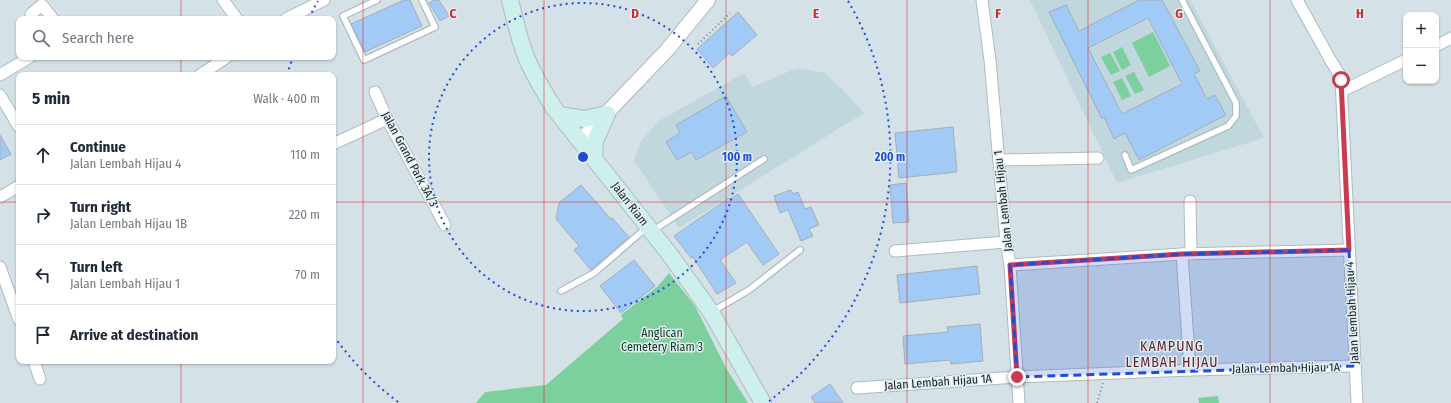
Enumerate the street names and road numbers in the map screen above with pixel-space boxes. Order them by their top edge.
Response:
street label: Jalan Grand Park 3A/3 [379,109,441,209]
street label: Jalan Lembah Hijau 1 [991,150,1015,252]
street label: Jalan Riam [609,179,651,229]
street label: Jalan Lembah Hijau 4 [1342,261,1362,365]
street label: Jalan Lembah Hijau 1A [1232,360,1341,376]
street label: Jalan Lembah Hijau 1A [884,371,993,393]

